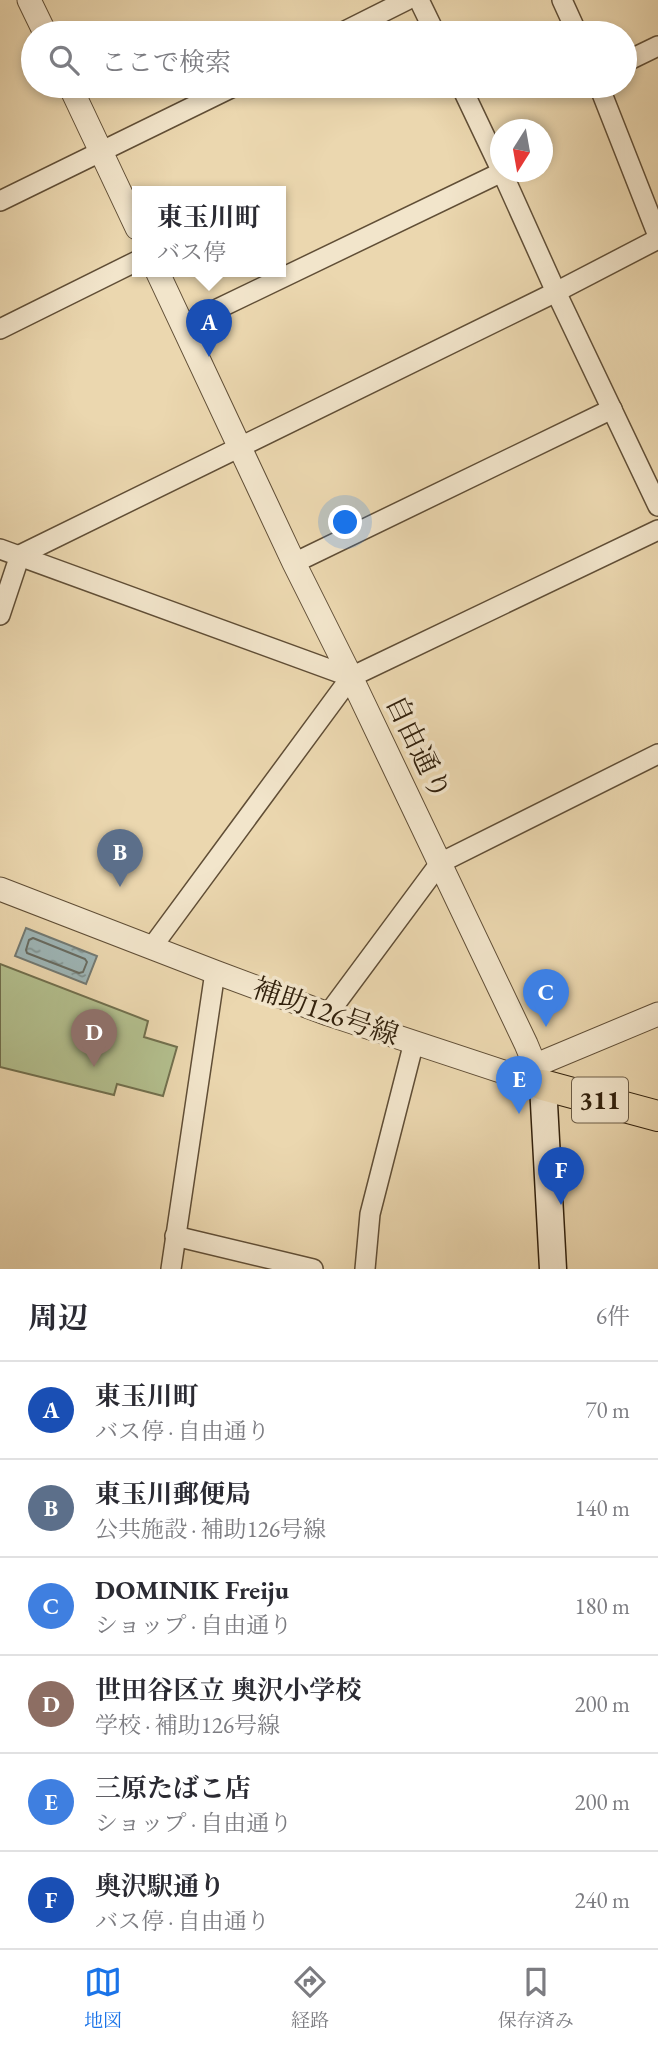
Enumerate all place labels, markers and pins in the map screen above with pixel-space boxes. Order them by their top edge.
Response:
pin: A [186,299,232,357]
pin: B [97,829,143,887]
pin: C [523,969,569,1027]
pin: D [71,1009,117,1067]
pin: E [496,1056,542,1114]
pin: F [538,1147,584,1205]

